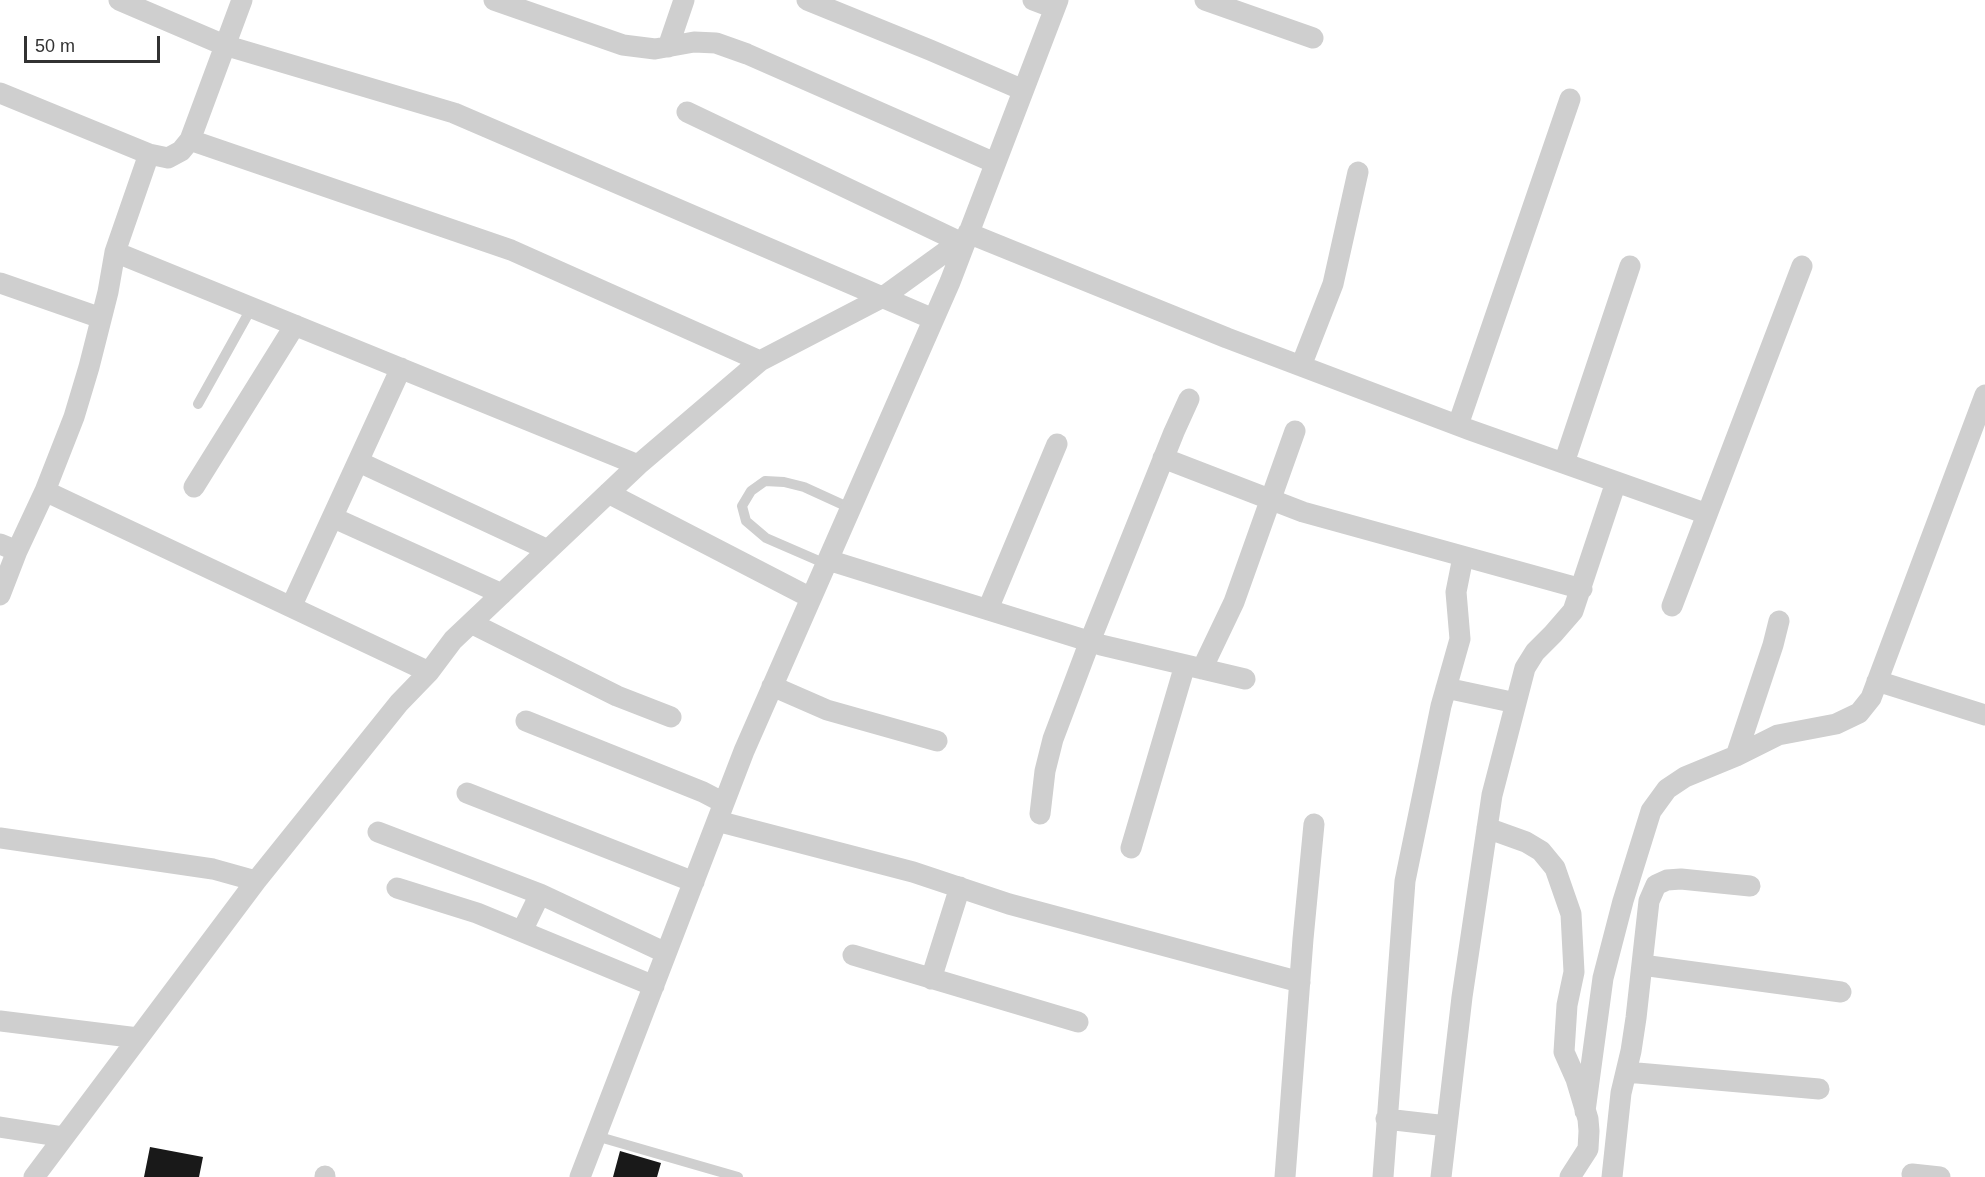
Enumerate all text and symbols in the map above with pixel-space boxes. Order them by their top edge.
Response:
scale bar [27,24,164,62]
text: 50 m [35,36,75,56]

